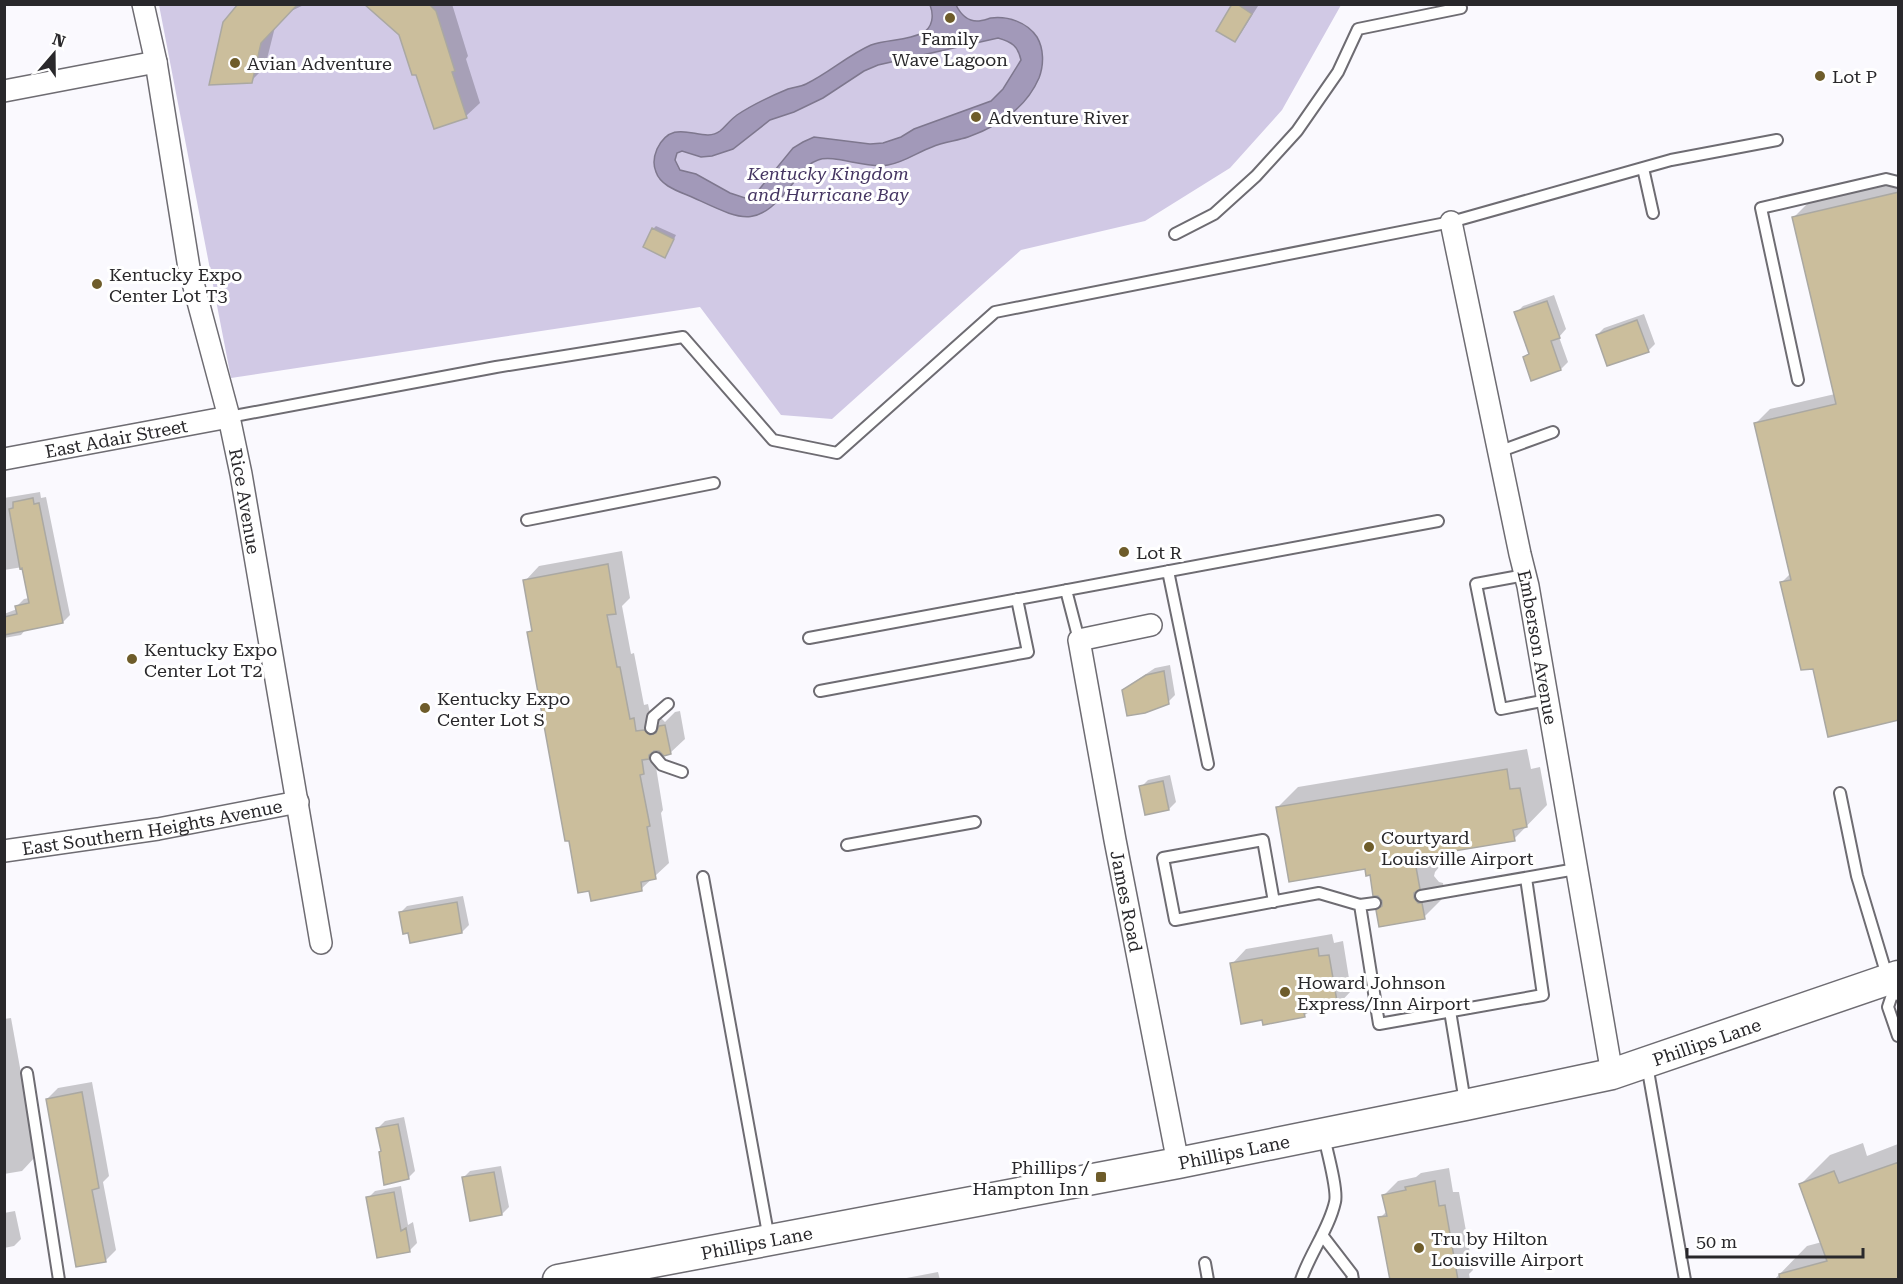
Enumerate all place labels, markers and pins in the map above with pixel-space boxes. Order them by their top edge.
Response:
marker: Family Wave Lagoon [943,11,957,25]
place label: Family Wave Lagoon [892,28,1008,70]
place label: Avian Adventure [247,53,392,74]
marker: Avian Adventure [228,56,242,70]
place label: Lot P [1832,66,1877,87]
marker: Lot P [1813,69,1827,83]
place label: Adventure River [988,107,1129,128]
marker: Adventure River [969,110,983,124]
place label: Kentucky Expo Center Lot T3 [109,264,242,306]
marker: Kentucky Expo Center Lot T3 [90,277,104,291]
place label: Lot R [1136,542,1183,563]
marker: Lot R [1117,545,1131,559]
place label: Kentucky Expo Center Lot T2 [144,639,277,681]
marker: Kentucky Expo Center Lot T2 [125,652,139,666]
place label: Kentucky Expo Center Lot S [437,688,570,730]
marker: Kentucky Expo Center Lot S [418,701,432,715]
place label: Courtyard Louisville Airport [1381,827,1534,869]
marker: Courtyard Louisville Airport [1362,840,1376,854]
place label: Howard Johnson Express/Inn Airport [1297,972,1470,1014]
marker: Howard Johnson Express/Inn Airport [1278,985,1292,999]
place label: Phillips / Hampton Inn [973,1157,1089,1199]
marker: Phillips / Hampton Inn [1094,1170,1108,1184]
place label: Tru by Hilton Louisville Airport [1431,1228,1584,1270]
marker: Tru by Hilton Louisville Airport [1412,1241,1426,1255]

